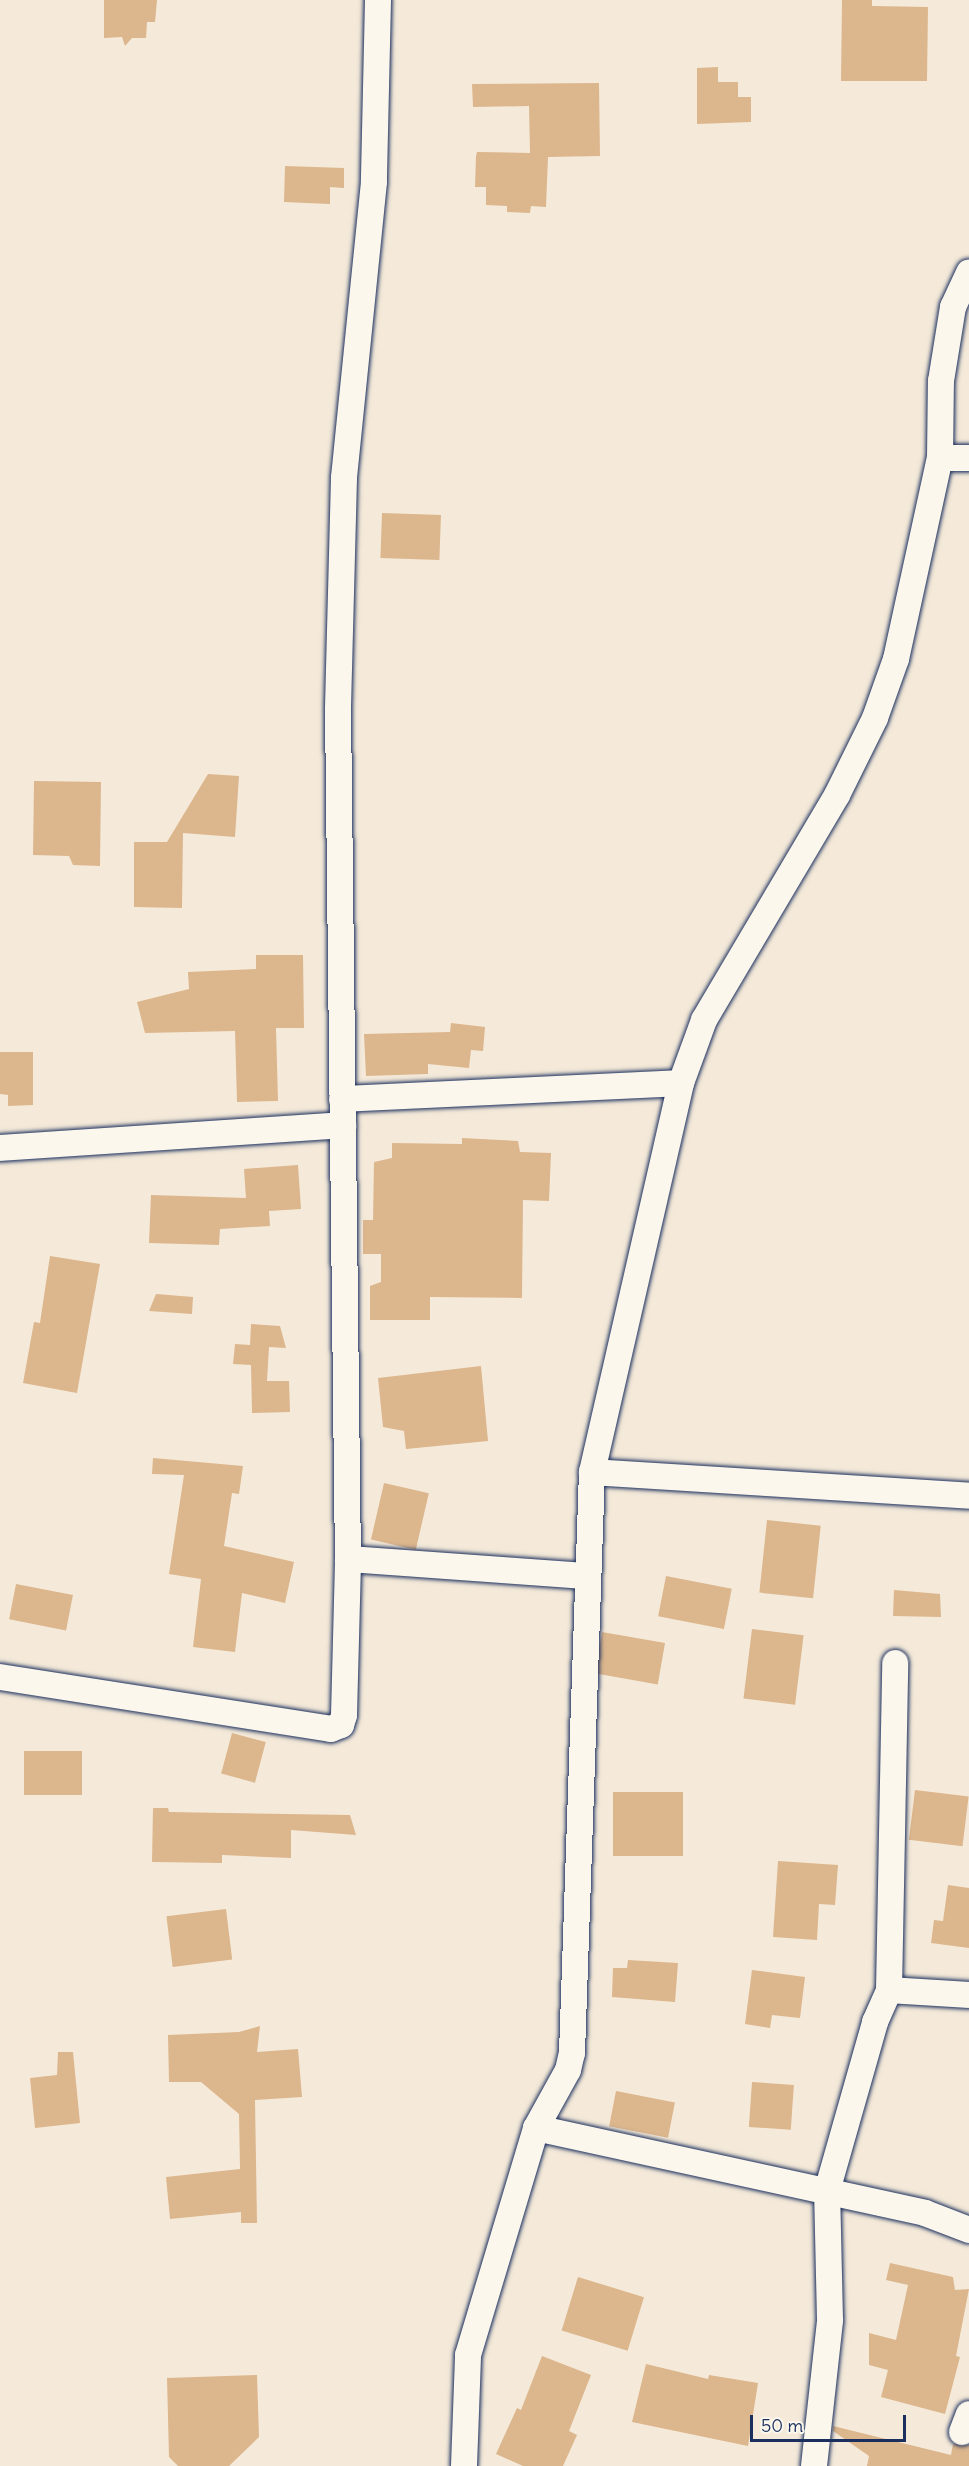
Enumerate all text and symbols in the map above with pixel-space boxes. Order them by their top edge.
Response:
scale bar [753,2403,909,2441]
text: 50 m [761,2414,803,2437]

